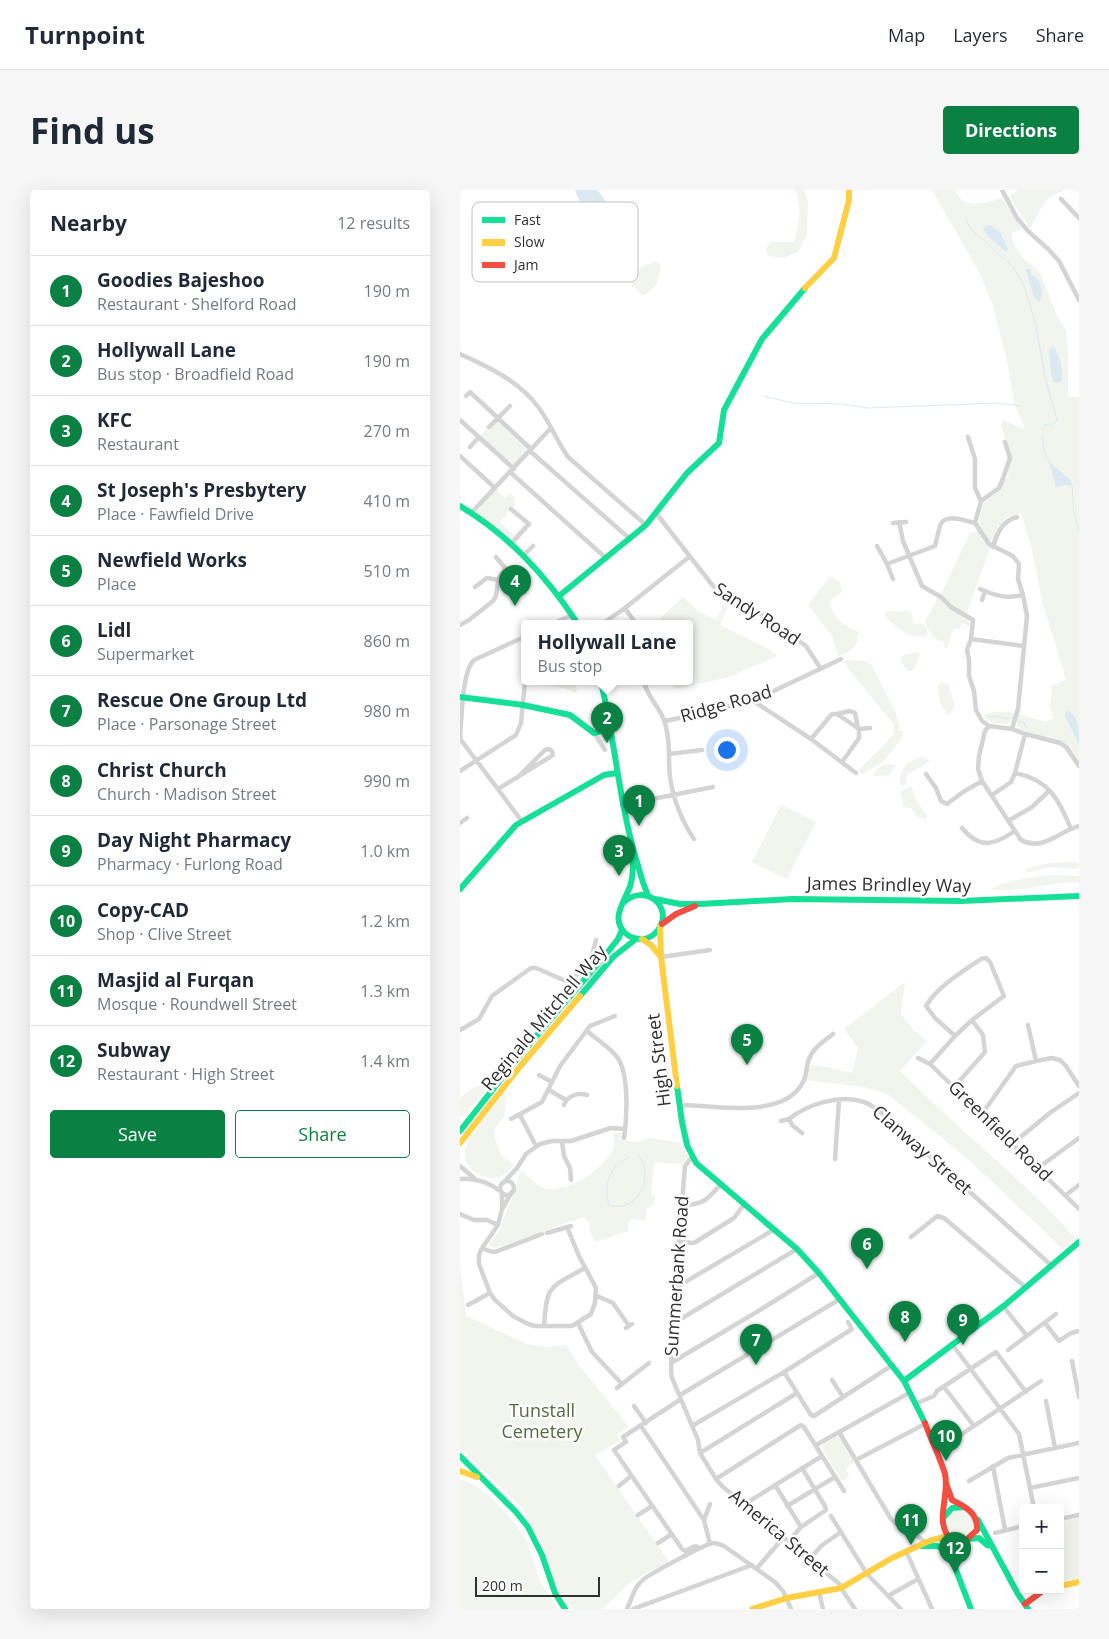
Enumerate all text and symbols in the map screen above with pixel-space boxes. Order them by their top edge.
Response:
text: Turnpoint [25,18,145,51]
text: Map [888,23,925,47]
text: Layers [953,23,1008,47]
text: Share [1036,23,1084,47]
button: Directions [943,106,1079,154]
text: Find us [30,107,155,154]
legend [472,202,638,282]
text: Nearby [50,209,127,237]
text: Fast [514,210,541,229]
text: 12 results [337,212,410,234]
text: Slow [514,232,545,251]
text: Jam [512,255,539,274]
text: Goodies Bajeshoo [97,267,264,293]
text: 1 [61,280,71,302]
text: 190 m [364,280,410,302]
text: Restaurant · Shelford Road [97,293,297,315]
text: Hollywall Lane [97,337,236,363]
text: 2 [61,350,71,372]
text: 190 m [364,350,410,372]
text: Bus stop · Broadfield Road [97,363,294,385]
text: KFC [97,407,132,433]
text: 3 [61,420,71,442]
text: 270 m [364,420,410,442]
text: Restaurant [97,433,179,455]
text: St Joseph's Presbytery [97,477,306,503]
text: 4 [61,490,71,512]
text: 410 m [364,490,410,512]
text: Place · Fawfield Drive [97,503,254,525]
text: Newfield Works [97,547,247,573]
text: 5 [61,560,71,582]
text: 510 m [364,560,410,582]
pin: 4 [499,565,531,606]
text: Place [97,573,136,595]
street label: Sandy Road [710,576,805,650]
text: Lidl [97,617,131,643]
popup [521,620,693,685]
text: Hollywall Lane [538,629,676,655]
text: 6 [61,630,71,652]
text: 860 m [364,630,410,652]
text: Supermarket [97,643,194,665]
text: Bus stop [538,655,602,677]
street label: Ridge Road [677,679,774,728]
text: Rescue One Group Ltd [97,687,307,713]
text: 7 [61,700,71,722]
text: 980 m [364,700,410,722]
pin: 2 [591,702,623,743]
text: Place · Parsonage Street [97,713,276,735]
your location [714,737,740,763]
text: Christ Church [97,757,227,783]
text: 8 [61,770,71,792]
text: 990 m [364,770,410,792]
text: Church · Madison Street [97,783,276,805]
pin: 1 [623,785,655,826]
text: Day Night Pharmacy [97,827,291,853]
pin: 3 [603,835,635,876]
text: 9 [61,840,71,862]
text: 1.0 km [360,840,410,862]
text: Pharmacy · Furlong Road [97,853,283,875]
street label: James Brindley Way [805,871,972,897]
text: Copy-CAD [97,897,189,923]
text: 10 [57,910,75,932]
text: 1.2 km [360,910,410,932]
text: Shop · Clive Street [97,923,232,945]
street label: Reginald Mitchell Way [475,939,612,1095]
text: Masjid al Furqan [97,967,254,993]
text: 11 [57,980,75,1002]
text: 1.3 km [360,980,410,1002]
text: Mosque · Roundwell Street [97,993,297,1015]
street label: High Street [640,1012,676,1108]
pin: 5 [731,1024,763,1065]
text: Subway [97,1037,171,1063]
text: 12 [57,1050,75,1072]
text: 1.4 km [360,1050,410,1072]
text: Restaurant · High Street [97,1063,275,1085]
street label: Greenfield Road [944,1075,1058,1186]
street label: Clanway Street [868,1099,978,1199]
button: Save [50,1110,225,1158]
button: Share [235,1110,410,1158]
street label: Summerbank Road [658,1195,694,1357]
pin: 6 [851,1228,883,1269]
pin: 8 [889,1301,921,1342]
pin: 9 [947,1304,979,1345]
pin: 7 [740,1324,772,1365]
park label: Tunstall Cemetery [501,1398,584,1443]
pin: 10 [930,1420,962,1461]
street label: America Street [725,1483,835,1581]
pin: 11 [895,1504,927,1545]
map controls [1019,1504,1064,1594]
button: + [1019,1504,1064,1549]
pin: 12 [939,1532,971,1573]
button: − [1019,1549,1064,1594]
scale bar [475,1574,600,1597]
text: 200 m [482,1576,523,1595]

